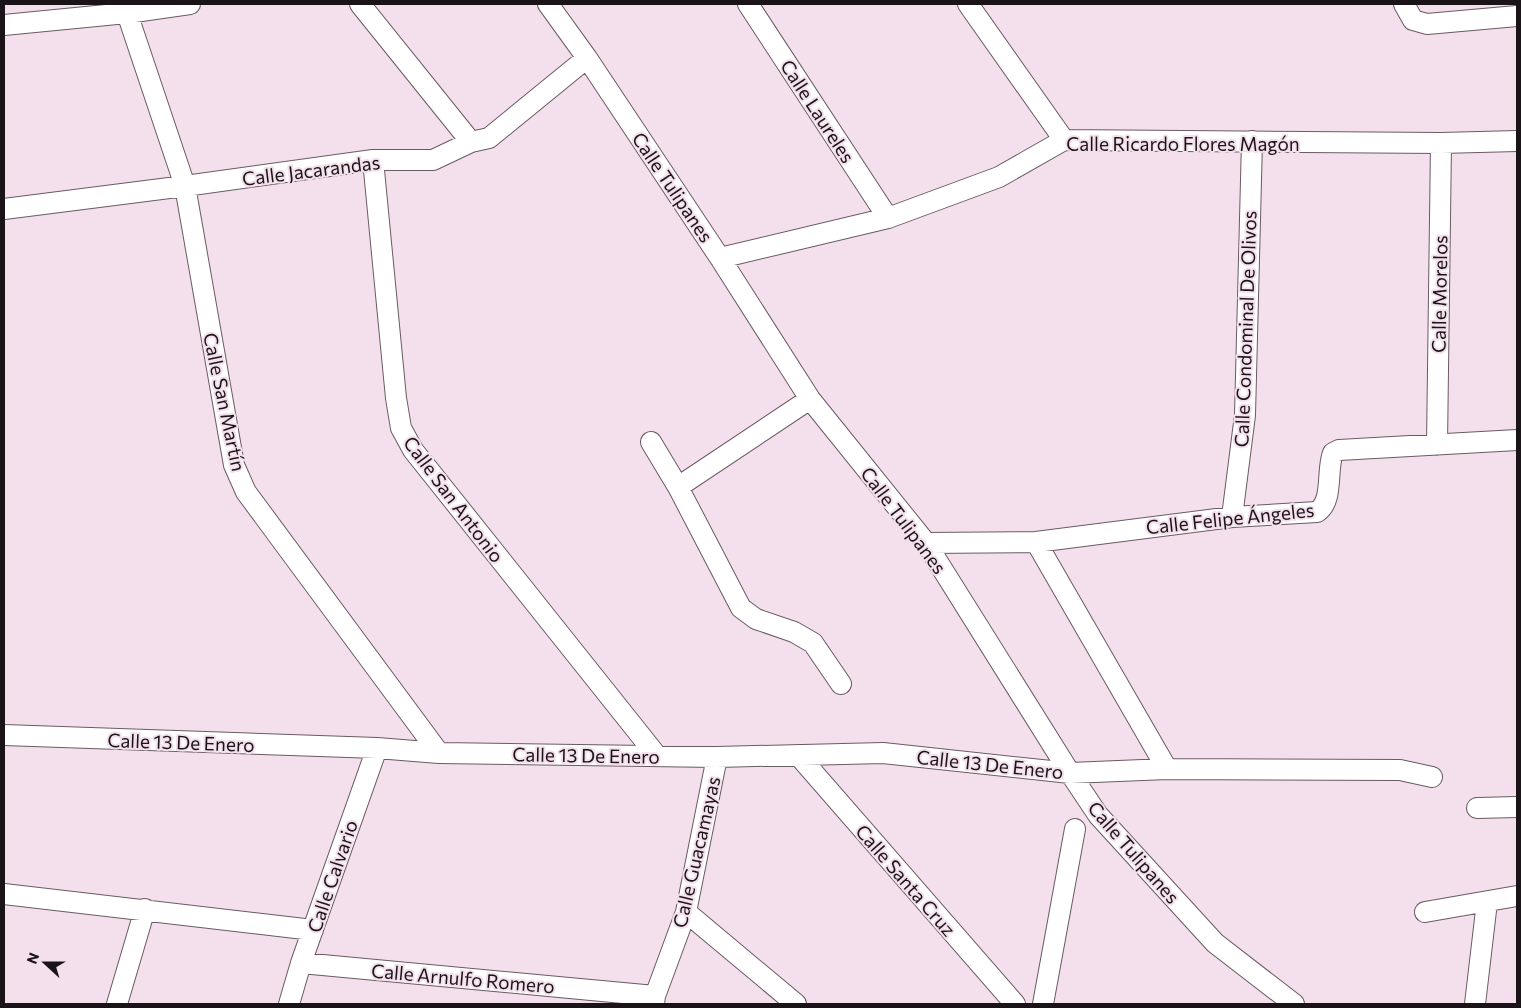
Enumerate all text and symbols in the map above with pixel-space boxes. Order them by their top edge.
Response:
street label: Calle Laureles [776,55,860,167]
street label: Calle Tulipanes [628,128,718,246]
street label: Calle Ricardo Flores Magón [1066,132,1300,155]
street label: Calle Jacarandas [241,150,381,190]
street label: Calle Condominal De Olivos [1229,210,1261,448]
street label: Calle Morelos [1426,235,1452,353]
street label: Calle San Martín [199,331,251,473]
street label: Calle San Antonio [399,431,509,567]
street label: Calle Tulipanes [856,462,952,578]
street label: Calle Felipe Ángeles [1145,498,1315,538]
street label: Calle 13 De Enero [107,728,255,756]
street label: Calle 13 De Enero [512,742,660,768]
street label: Calle 13 De Enero [916,745,1064,783]
street label: Calle Guacamayas [667,774,725,930]
street label: Calle Tulipanes [1083,796,1185,908]
street label: Calle Calvario [302,817,362,935]
street label: Calle Santa Cruz [851,820,961,940]
north arrow [20,938,70,988]
text: N [23,950,42,966]
street label: Calle Arnulfo Romero [370,959,556,997]

